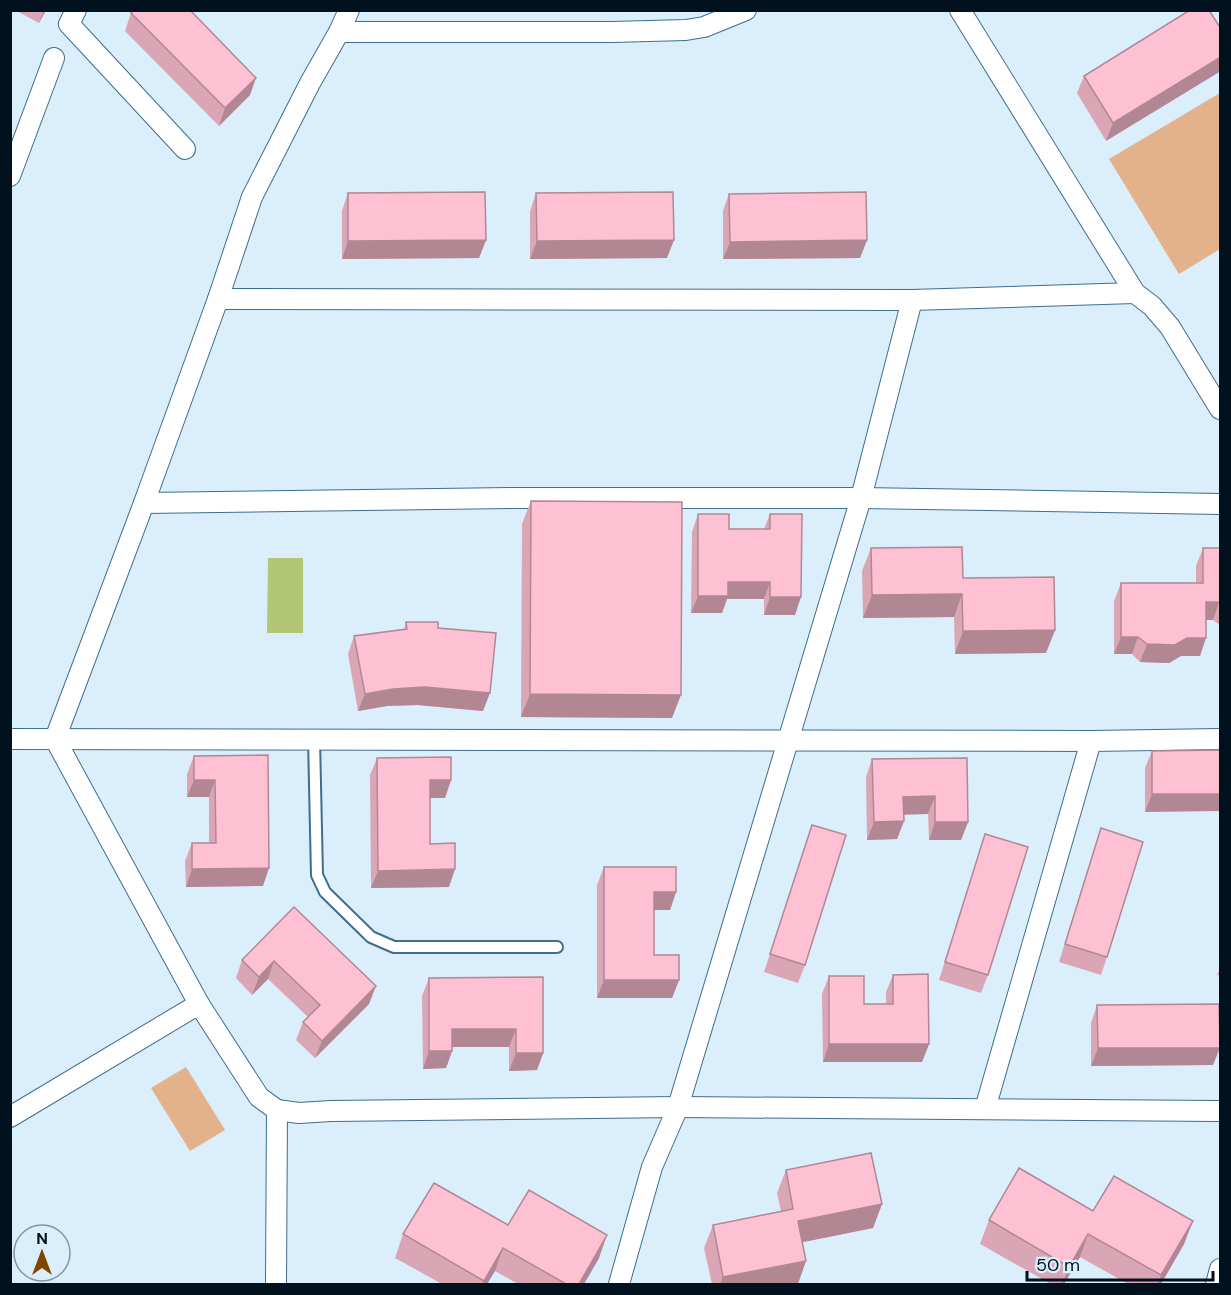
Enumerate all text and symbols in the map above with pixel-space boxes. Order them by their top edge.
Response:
north arrow [12,1223,72,1283]
text: N [36,1228,48,1249]
scale bar [1027,1244,1213,1282]
text: 50 m [1036,1253,1080,1277]

